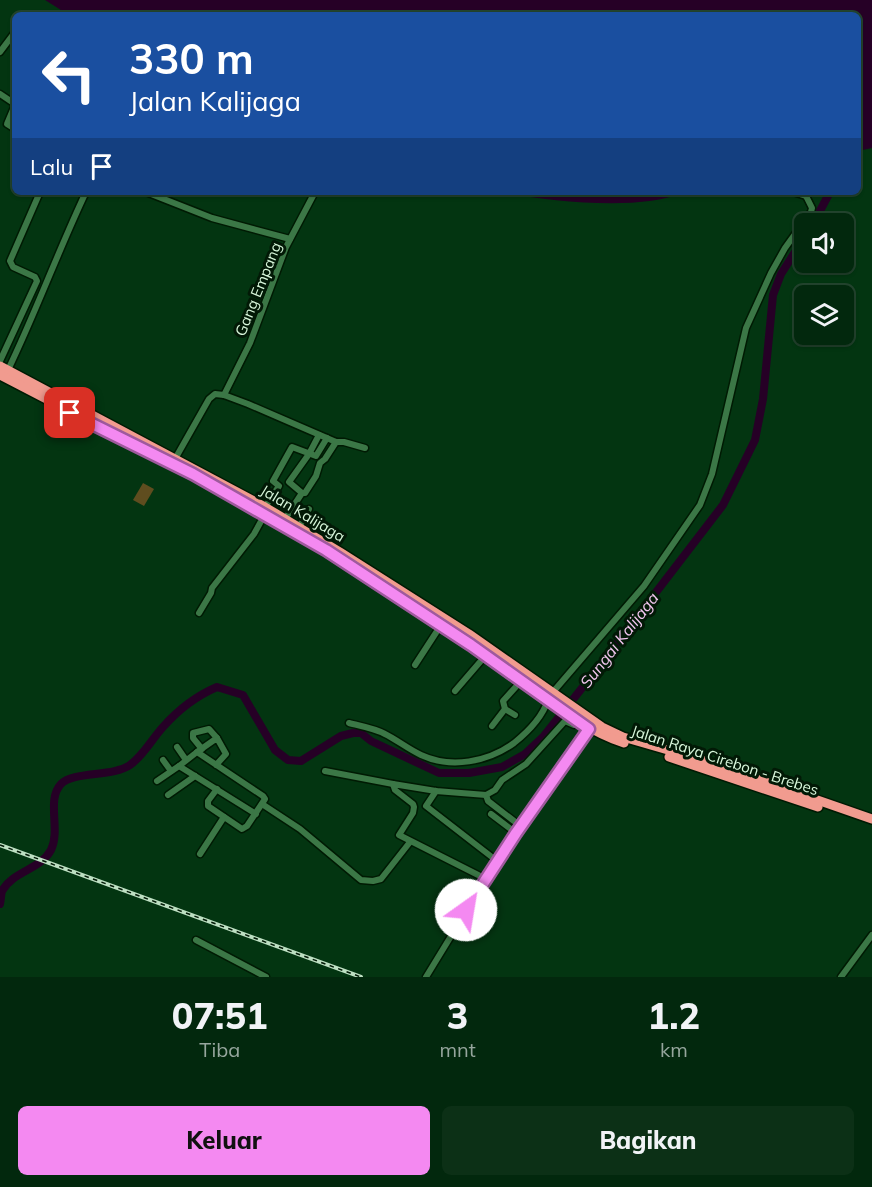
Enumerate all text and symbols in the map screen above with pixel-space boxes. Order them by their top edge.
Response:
text: 330 m [129,32,254,85]
icon: left [30,36,108,114]
text: Jalan Kalijaga [129,84,301,118]
icon: arrive [85,150,118,183]
text: Lalu [30,153,73,181]
map controls [794,213,854,345]
button: sound [794,213,854,273]
street label: Gang Empang [231,239,285,339]
button: layers [794,285,854,345]
pin [44,387,95,438]
icon: arrive [53,396,86,429]
street label: Jalan Kalijaga [257,480,349,546]
water label: Sungai Kalijaga [575,588,663,692]
street label: Jalan Raya Cirebon - Brebes [629,721,821,799]
position arrow [434,878,498,942]
text: 07:51 [172,993,268,1038]
text: 3 [447,993,468,1038]
text: 1.2 [648,993,700,1038]
text: Tiba [199,1037,240,1062]
text: mnt [439,1037,476,1062]
text: km [660,1037,688,1062]
button: Keluar [18,1106,430,1175]
button: Bagikan [442,1106,854,1175]

